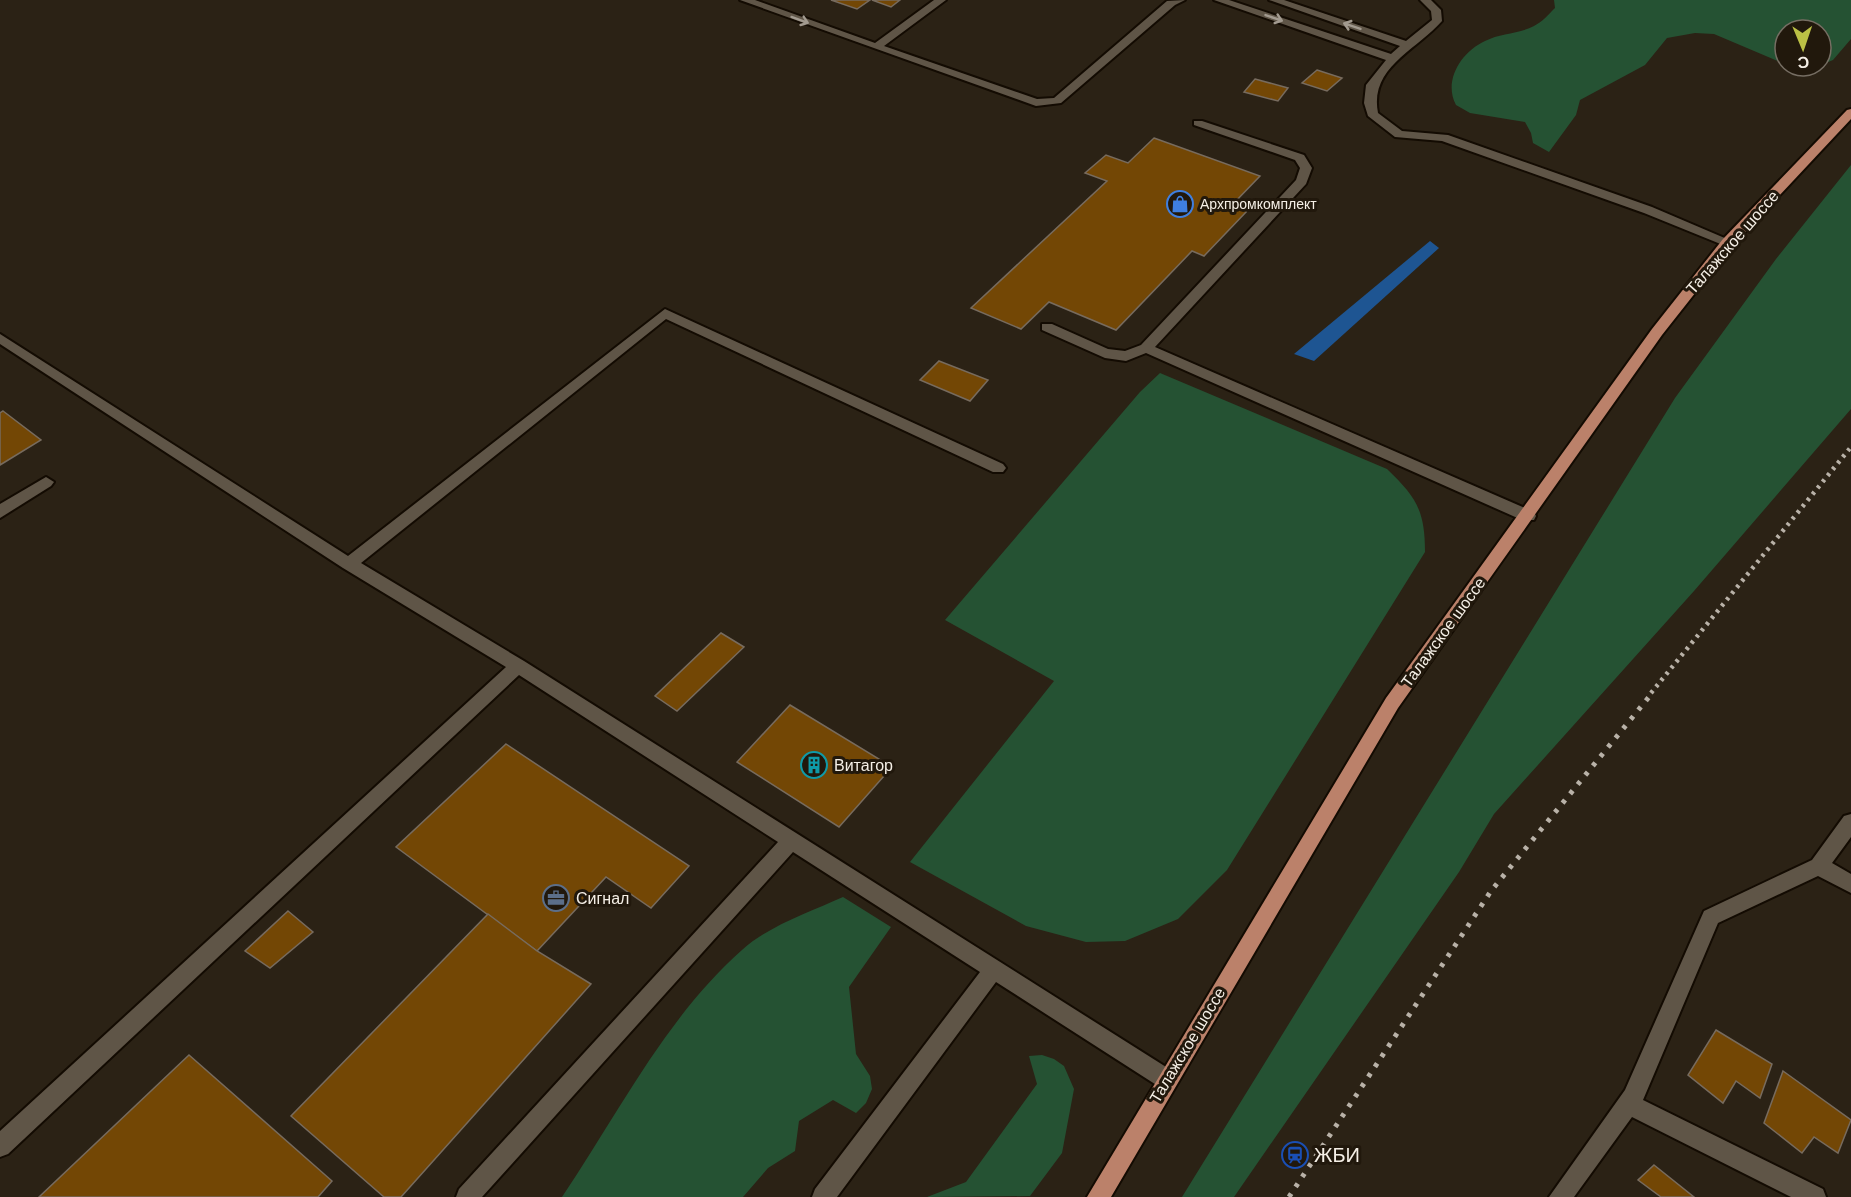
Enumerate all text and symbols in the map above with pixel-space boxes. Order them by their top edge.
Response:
one-way arrow [1264,14,1283,25]
one-way arrow [790,15,809,26]
north arrow [1773,18,1833,78]
one-way arrow [1343,20,1362,31]
text: С [1797,54,1810,71]
street label: Талажское шоссе [1683,187,1782,297]
shop icon: Архпромкомплект [1165,189,1195,219]
place label: Архпромкомплект [1200,196,1317,212]
street label: Талажское шоссе [1398,574,1489,690]
building icon: Витагор [799,750,829,780]
place label: Витагор [834,757,893,774]
office icon: Сигнал [541,883,571,913]
place label: Сигнал [576,890,629,907]
street label: Талажское шоссе [1146,985,1228,1106]
station icon: ЖБИ [1280,1140,1310,1170]
place label: ЖБИ [1314,1144,1360,1166]

